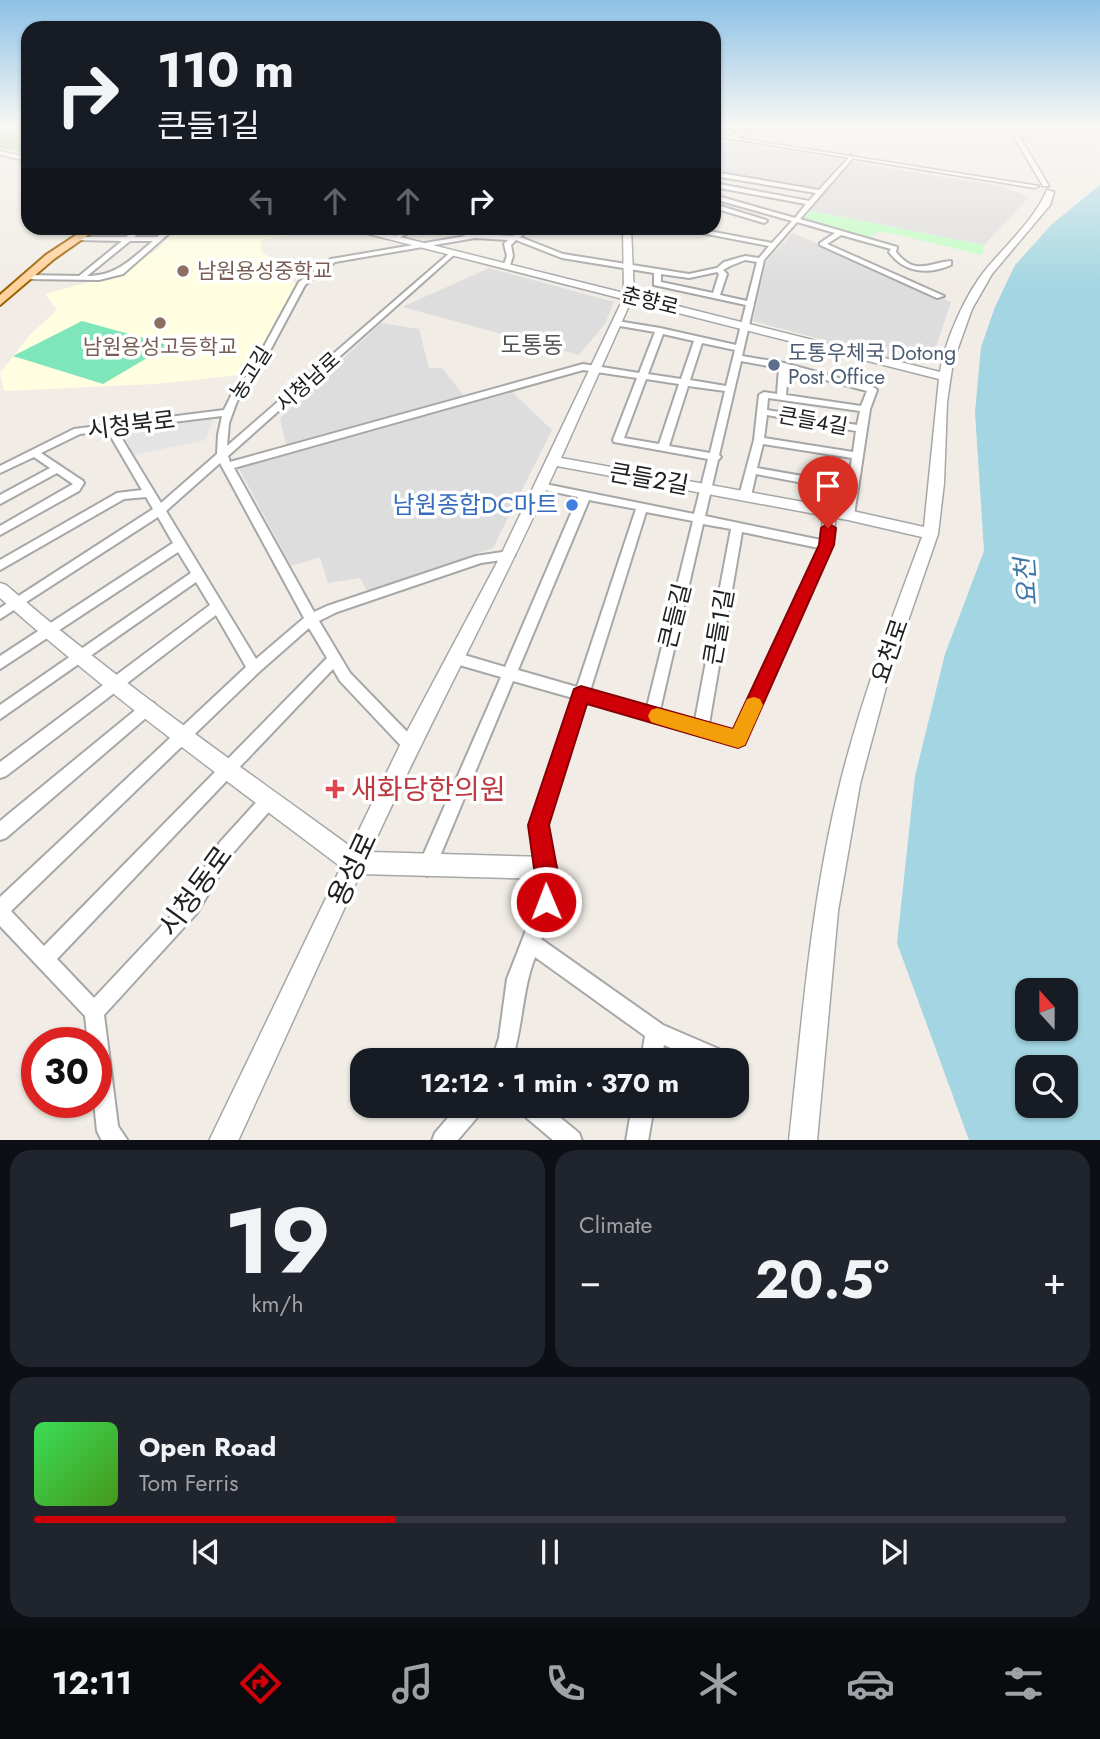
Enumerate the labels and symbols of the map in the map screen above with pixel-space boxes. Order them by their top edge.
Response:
place label: 남원용성중학교 [197,256,332,286]
marker: 남원용성중학교 [175,263,191,279]
street label: 춘향로 [618,279,682,323]
marker: 남원용성고등학교 [152,315,168,331]
district label: 도통동 [500,328,564,362]
place label: 남원용성고등학교 [83,332,237,362]
place label: 도통우체국 Dotong Post Office [788,338,956,392]
street label: 농고길 [223,340,279,406]
street label: 시청남로 [269,345,347,419]
marker: 도통우체국 Dotong Post Office [766,357,782,373]
street label: 큰들4길 [776,400,850,442]
street label: 시청북로 [85,402,177,447]
street label: 큰들2길 [607,454,691,503]
pin [798,456,858,528]
place label: 남원종합DC마트 [393,487,558,522]
marker: 남원종합DC마트 [564,497,580,513]
water label: 요천 [1005,554,1047,607]
street label: 큰들길 [650,580,700,652]
street label: 큰들1길 [695,586,742,668]
street label: 요천로 [862,614,917,688]
place label: 새화당한의원 [351,769,506,810]
marker: 새화당한의원 [325,779,345,799]
street label: 용성로 [318,826,387,913]
street label: 시청동로 [149,838,242,945]
position arrow [509,865,583,939]
north arrow [1015,978,1078,1041]
speed limit sign: 30 [21,1027,112,1118]

